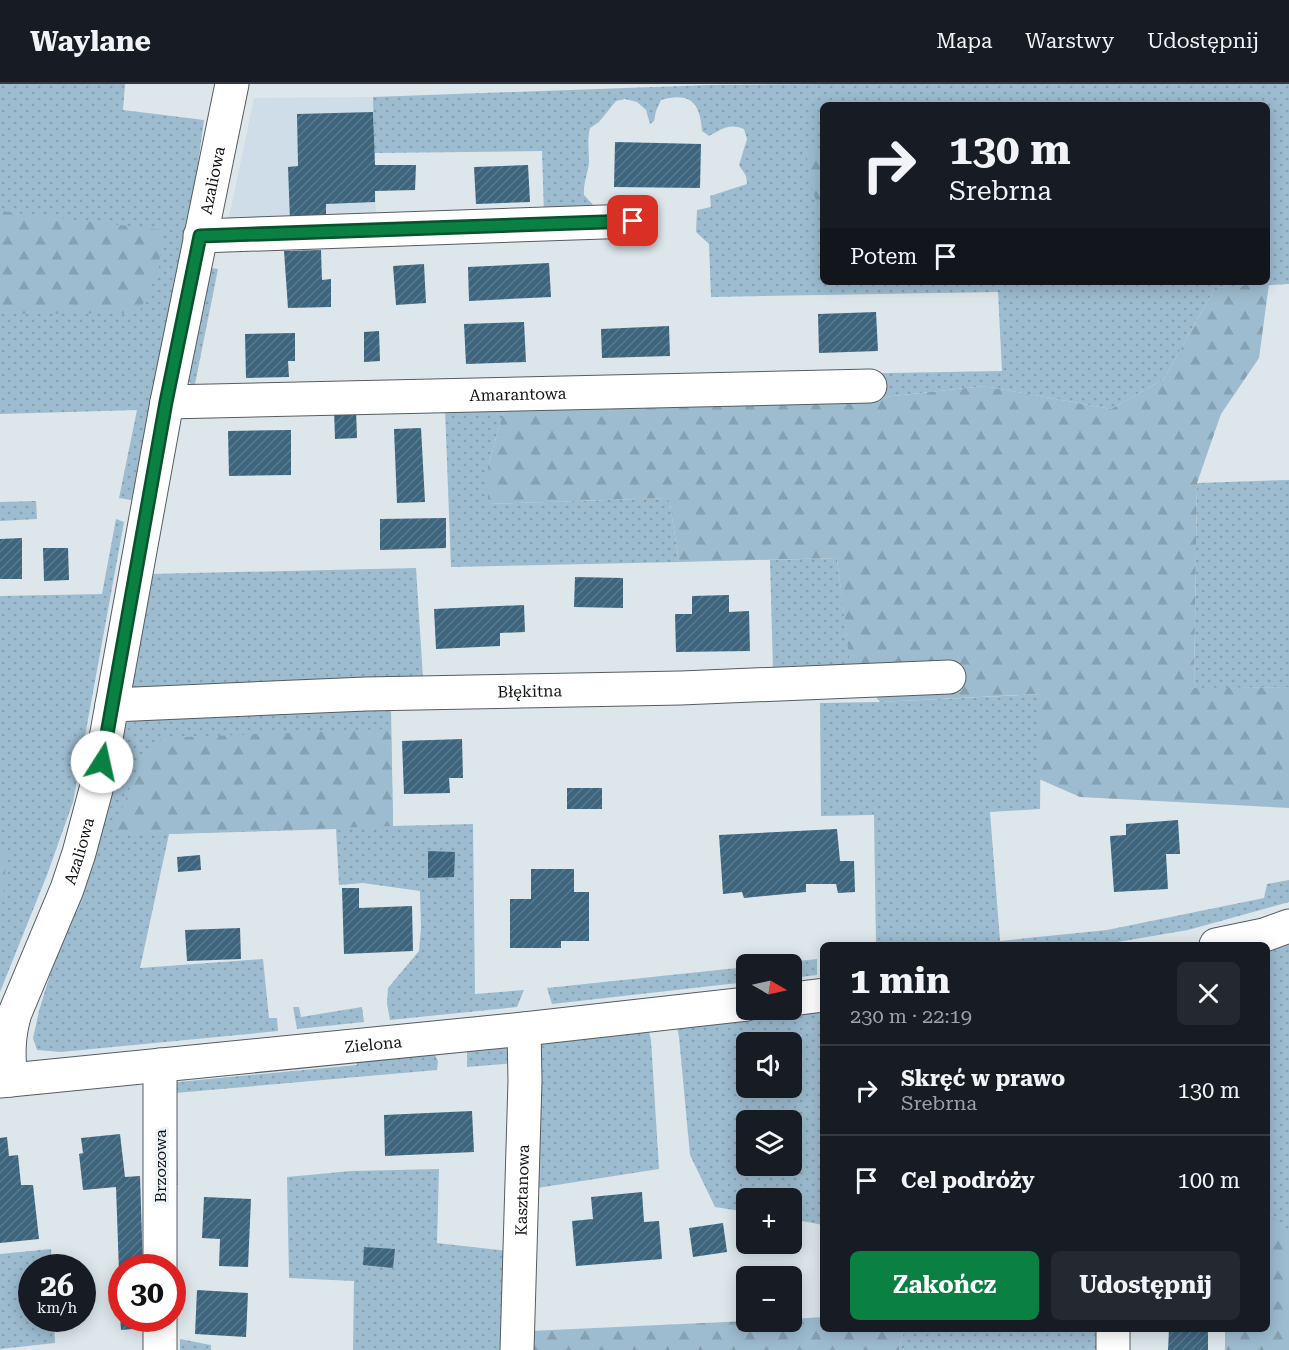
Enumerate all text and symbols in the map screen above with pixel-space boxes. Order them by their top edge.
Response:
text: Waylane [30,25,151,58]
text: Mapa [936,29,992,53]
text: Warstwy [1025,29,1114,53]
text: Udostępnij [1147,29,1259,53]
text: 130 m [949,125,1071,174]
icon: right [850,126,928,204]
street label: Azaliowa [196,144,229,216]
text: Srebrna [949,175,1052,207]
pin [607,195,658,246]
icon: arrive [616,204,649,237]
icon: arrive [929,240,962,273]
text: Potem [850,244,917,269]
street label: Amarantowa [469,383,567,405]
street label: Błękitna [497,681,563,701]
position arrow [70,730,134,794]
street label: Azaliowa [60,815,98,887]
north arrow [736,954,802,1020]
map controls [736,954,802,1332]
text: 1 min [850,960,950,1002]
button: close [1177,962,1240,1025]
text: 230 m · 22:19 [850,1004,972,1028]
street label: Zielona [344,1032,403,1056]
button: sound [736,1032,802,1098]
text: Skręć w prawo [901,1066,1065,1091]
icon: right [850,1074,883,1107]
text: 130 m [1177,1078,1240,1103]
text: Srebrna [901,1091,977,1115]
button: layers [736,1110,802,1176]
street label: Brzozowa [151,1129,170,1203]
street label: Kasztanowa [511,1144,533,1236]
icon: arrive [850,1164,883,1197]
text: Cel podróży [901,1168,1035,1193]
text: 100 m [1177,1168,1240,1193]
button: + [736,1188,802,1254]
button: Zakończ [850,1251,1039,1320]
button: Udostępnij [1051,1251,1240,1320]
speed limit sign: 30 [108,1254,186,1332]
button: − [736,1266,802,1332]
text: 26 [40,1268,74,1303]
text: km/h [37,1299,77,1317]

